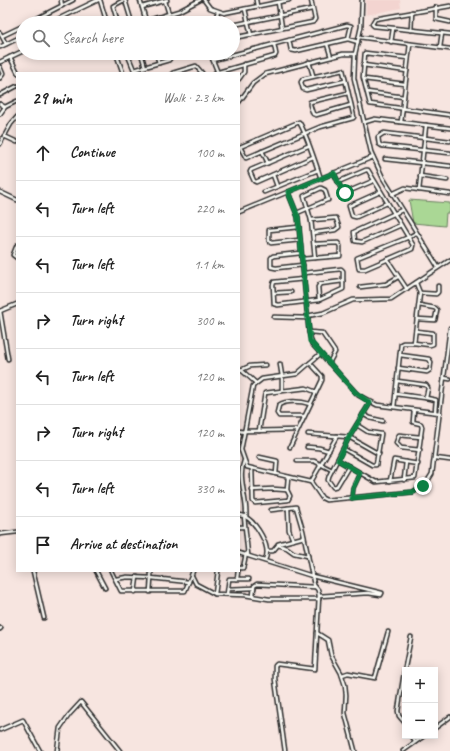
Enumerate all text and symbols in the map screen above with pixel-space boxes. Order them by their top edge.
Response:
search box [16,16,240,60]
icon: search [30,27,52,49]
text: Search here [62,29,123,48]
text: 29 min [32,88,72,109]
text: Walk · 2.3 km [163,90,224,106]
icon: ahead [32,142,54,164]
text: Continue [70,143,115,162]
text: 100 m [196,145,224,161]
route start [336,184,354,202]
icon: left [32,198,54,220]
text: Turn left [70,199,113,218]
text: 220 m [196,201,224,217]
icon: left [32,254,54,276]
text: Turn left [70,255,113,274]
text: 1.1 km [194,257,224,273]
icon: right [32,310,54,332]
text: Turn right [70,311,123,330]
text: 300 m [196,313,224,329]
icon: left [32,366,54,388]
text: Turn left [70,367,113,386]
text: 120 m [196,369,224,385]
icon: right [32,422,54,444]
text: Turn right [70,423,123,442]
text: 120 m [196,425,224,441]
route end [414,477,432,495]
icon: left [32,478,54,500]
text: Turn left [70,479,113,498]
text: 330 m [196,481,224,497]
icon: arrive [32,534,54,556]
text: Arrive at destination [70,535,177,554]
map controls [402,667,438,739]
button: + [402,667,438,703]
button: − [402,703,438,739]

